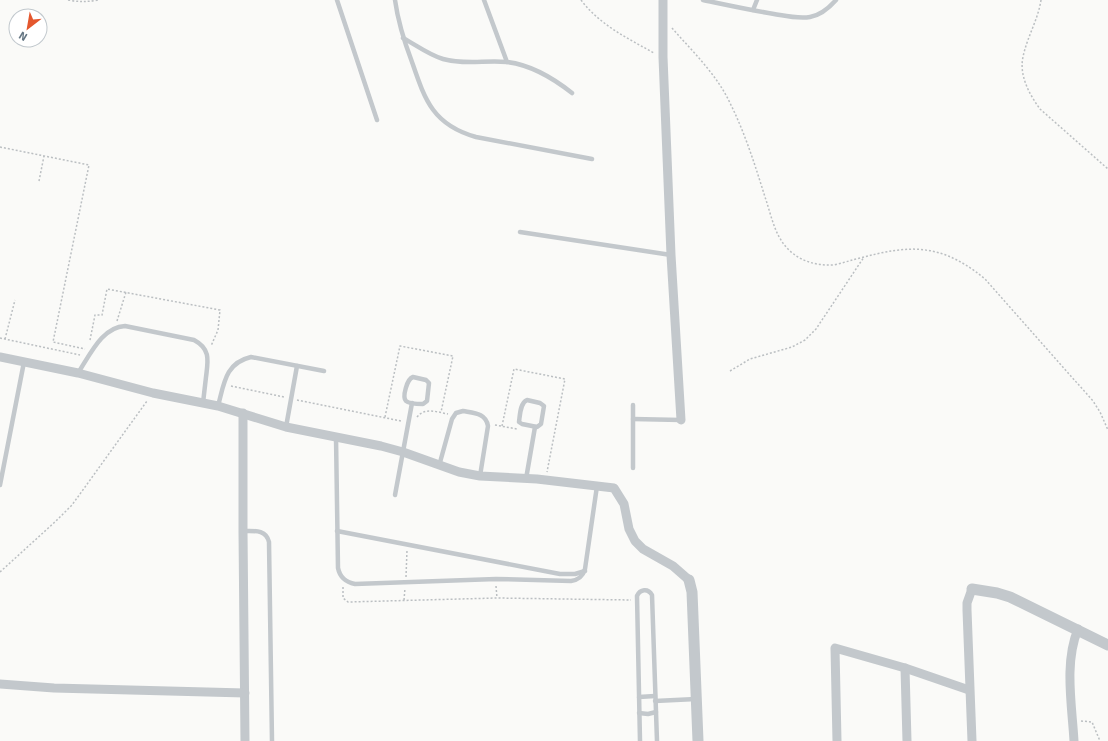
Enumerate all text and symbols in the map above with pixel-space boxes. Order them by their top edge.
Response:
north arrow [8,8,48,48]
text: N [16,29,30,44]

